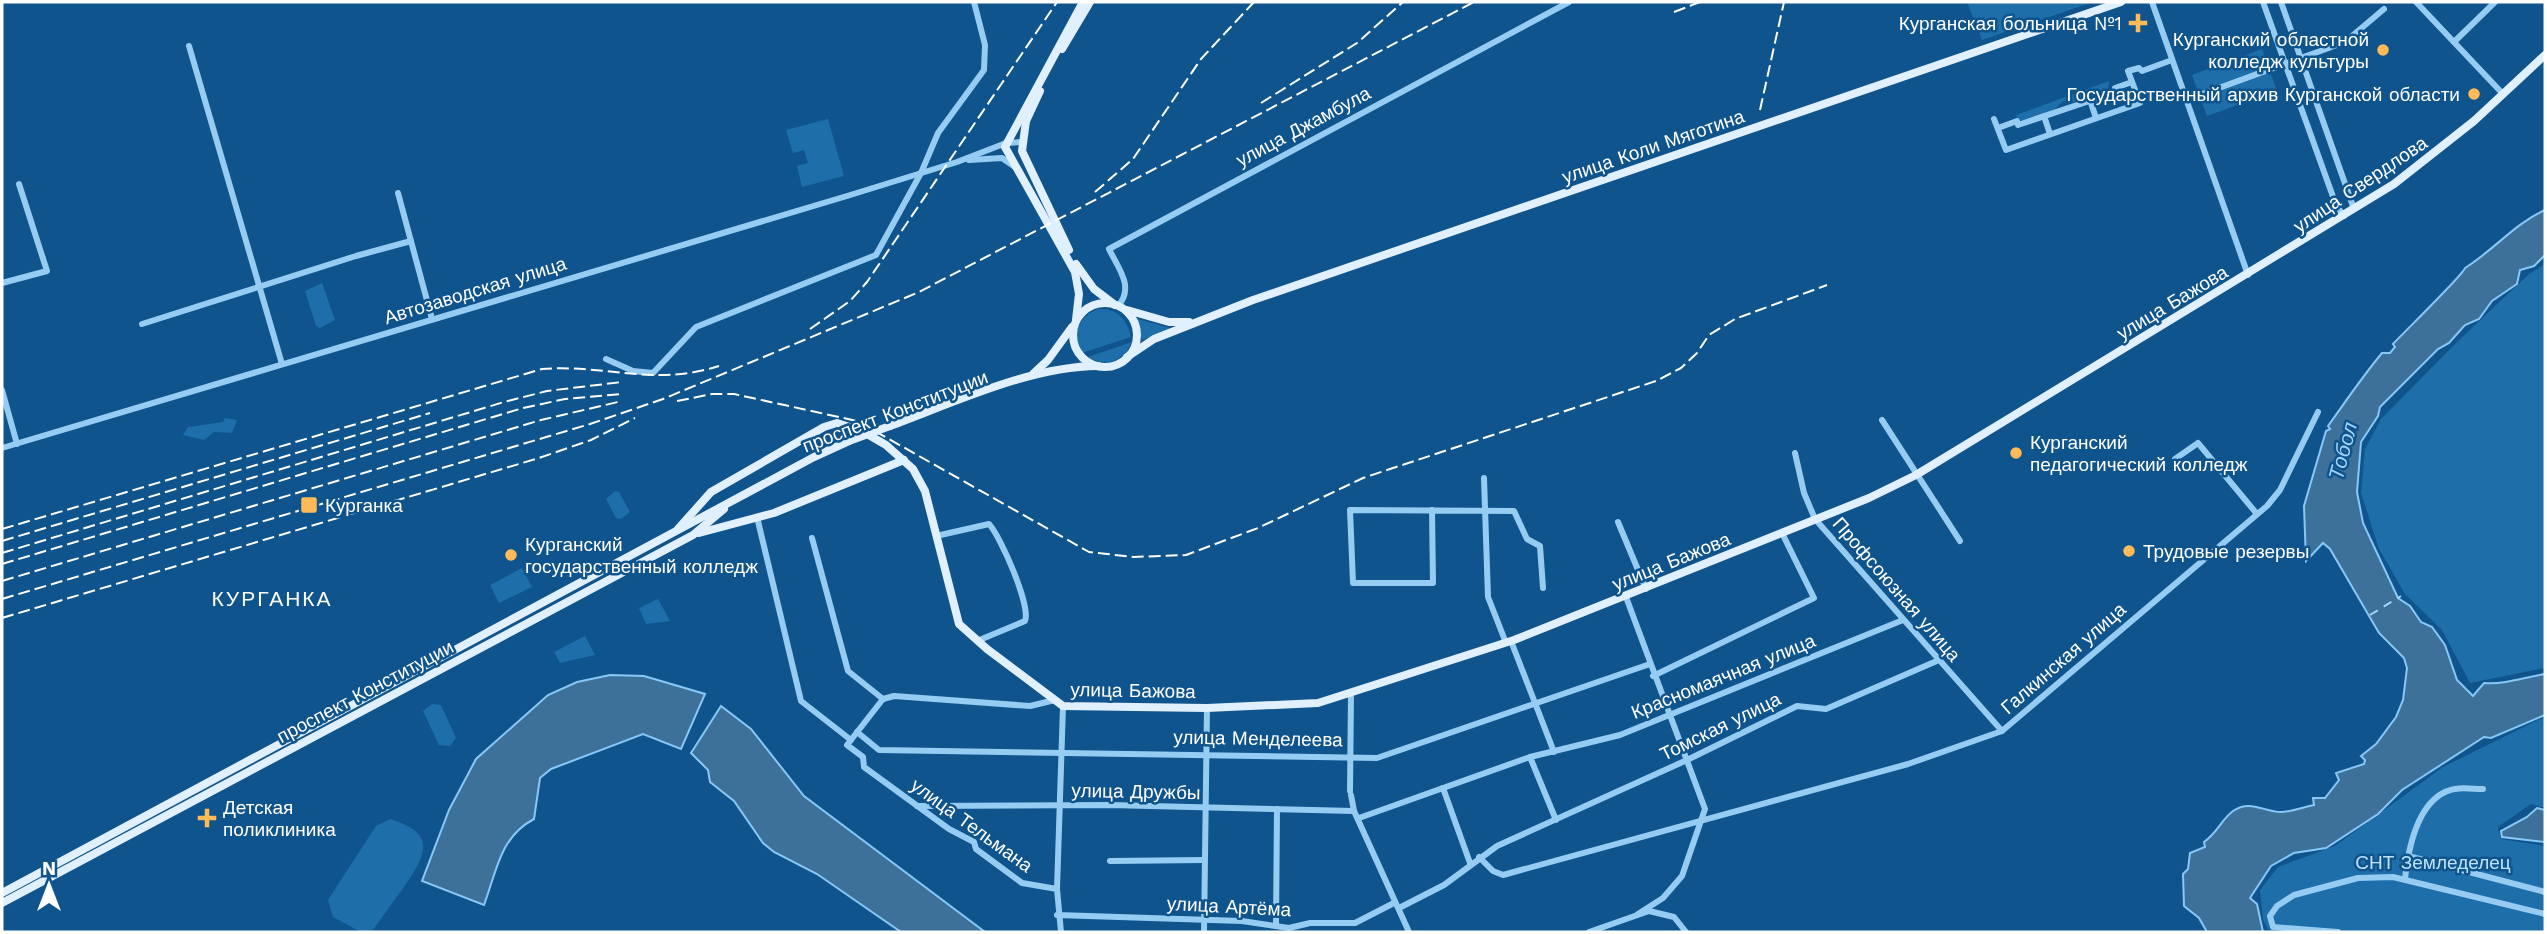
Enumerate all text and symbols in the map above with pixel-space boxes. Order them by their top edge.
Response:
place label: Курганская больница №1 [1899,12,2122,35]
marker: Курганская больница №1 [2128,13,2148,33]
place label: Курганский областной колледж культуры [2173,28,2369,73]
marker: Курганский областной колледж культуры [2375,42,2391,58]
street label: улица Джамбула [1232,81,1375,172]
place label: Государственный архив Курганской области [2067,83,2460,106]
marker: Государственный архив Курганской области [2466,86,2482,102]
street label: улица Коли Мяготина [1559,104,1748,188]
street label: улица Свердлова [2289,131,2432,238]
street label: Автозаводская улица [381,252,569,329]
street label: улица Бажова [2113,260,2232,345]
street label: проспект Конституции [799,365,991,457]
water label: Тобол [2323,419,2362,482]
place label: Курганский педагогический колледж [2030,431,2248,476]
marker: Курганский педагогический колледж [2008,445,2024,461]
place label: Курганка [325,494,403,517]
marker: Курганка [299,495,319,515]
street label: Профсоюзная улица [1828,512,1966,667]
street label: улица Бажова [1609,527,1734,596]
place label: Курганский государственный колледж [525,533,758,578]
place label: Трудовые резервы [2143,540,2309,563]
marker: Трудовые резервы [2121,543,2137,559]
marker: Курганский государственный колледж [503,547,519,563]
district label: КУРГАНКА [211,586,333,611]
street label: Галкинская улица [1996,598,2131,719]
street label: Красномаячная улица [1628,629,1819,724]
street label: проспект Конституции [273,635,458,748]
street label: улица Бажова [1070,678,1196,703]
street label: Томская улица [1656,687,1785,766]
street label: улица Менделеева [1173,726,1343,751]
street label: улица Тельмана [906,774,1037,878]
street label: улица Дружбы [1071,779,1201,804]
place label: Детская поликлиника [223,796,336,841]
marker: Детская поликлиника [197,808,217,828]
north arrow [14,850,84,920]
park label: СНТ Земледелец [2355,851,2511,874]
text: N [42,857,56,880]
street label: улица Артёма [1166,892,1292,921]

